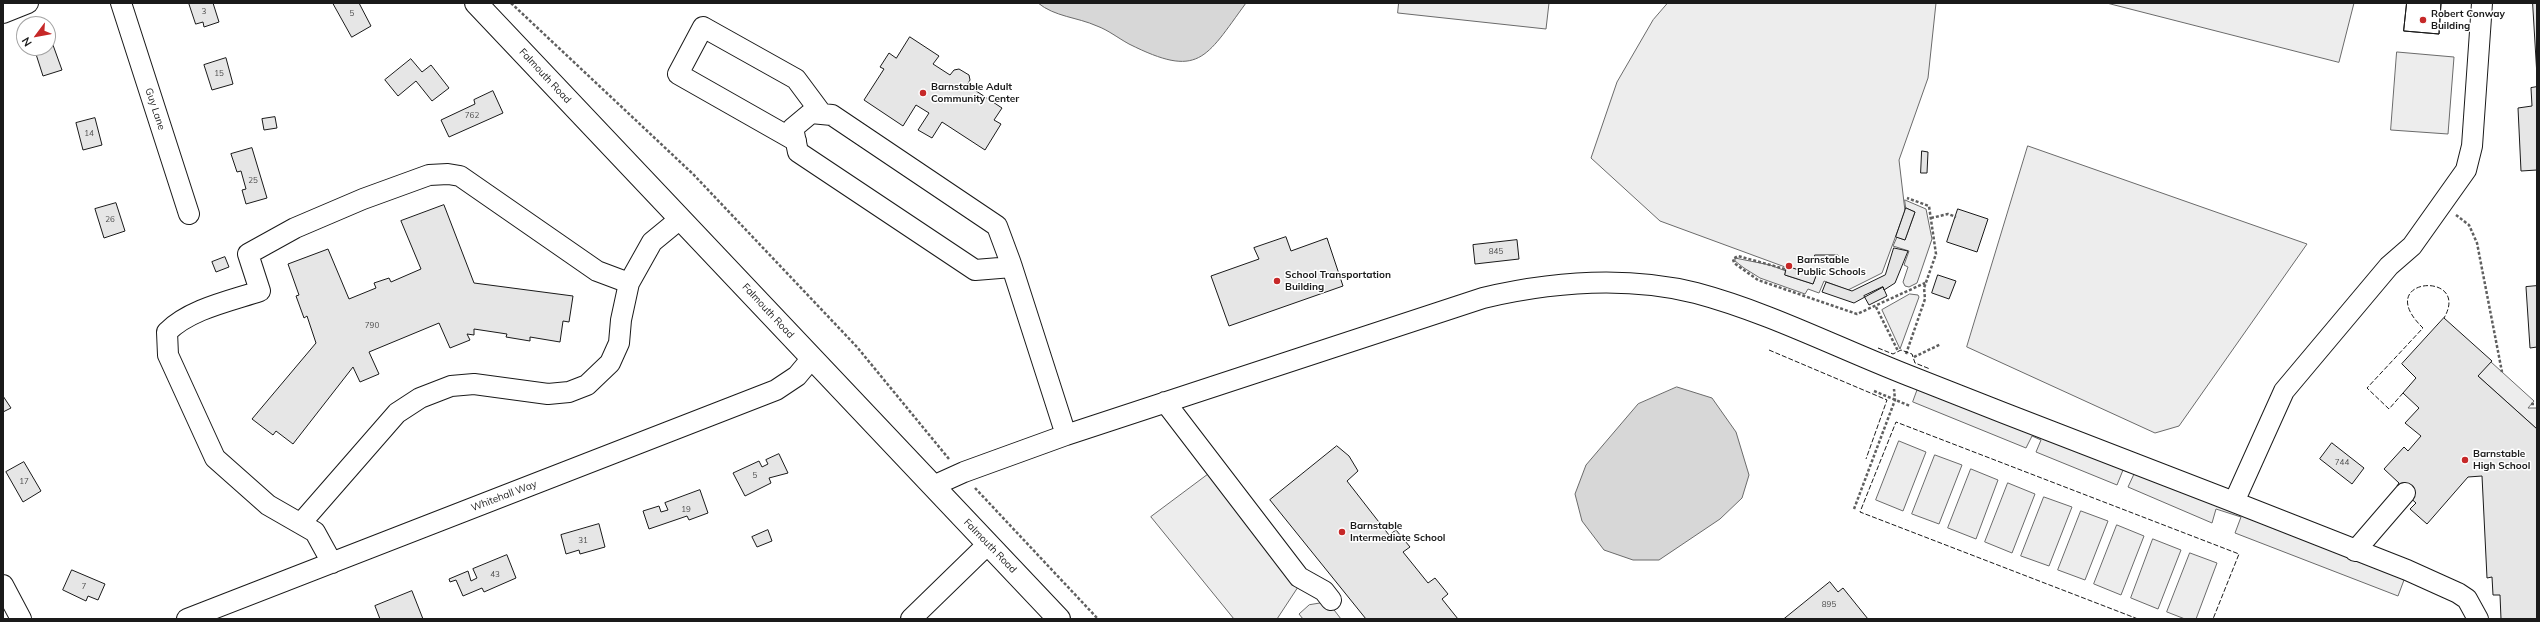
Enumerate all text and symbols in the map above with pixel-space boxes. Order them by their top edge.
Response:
house number: 3 [202,7,206,17]
place label: Robert Conway Building [2431,8,2505,32]
house number: 5 [350,9,354,19]
marker: Robert Conway Building [2418,15,2428,25]
north arrow [16,16,56,56]
text: N [19,35,35,49]
street label: Falmouth Road [517,46,573,106]
house number: 15 [214,69,224,79]
place label: Barnstable Adult Community Center [931,81,1019,104]
street label: Guy Lane [143,86,167,132]
marker: Barnstable Adult Community Center [918,88,928,98]
house number: 762 [465,111,479,121]
house number: 14 [84,129,94,139]
house number: 25 [248,176,258,186]
house number: 26 [105,215,115,225]
house number: 845 [1489,247,1503,257]
place label: Barnstable Public Schools [1797,254,1866,278]
marker: Barnstable Public Schools [1784,261,1794,271]
place label: School Transportation Building [1285,269,1391,292]
marker: School Transportation Building [1272,276,1282,286]
street label: Falmouth Road [740,281,796,341]
house number: 790 [365,321,379,331]
place label: Barnstable High School [2473,448,2530,472]
marker: Barnstable High School [2460,455,2470,465]
house number: 744 [2335,458,2349,468]
house number: 5 [753,471,757,481]
house number: 17 [19,477,29,487]
street label: Whitehall Way [470,478,538,514]
house number: 19 [681,505,691,515]
street label: Falmouth Road [961,516,1019,576]
place label: Barnstable Intermediate School [1350,520,1445,544]
marker: Barnstable Intermediate School [1337,527,1347,537]
house number: 31 [578,536,588,546]
house number: 43 [490,570,500,580]
house number: 7 [82,582,86,592]
house number: 895 [1822,600,1836,610]

